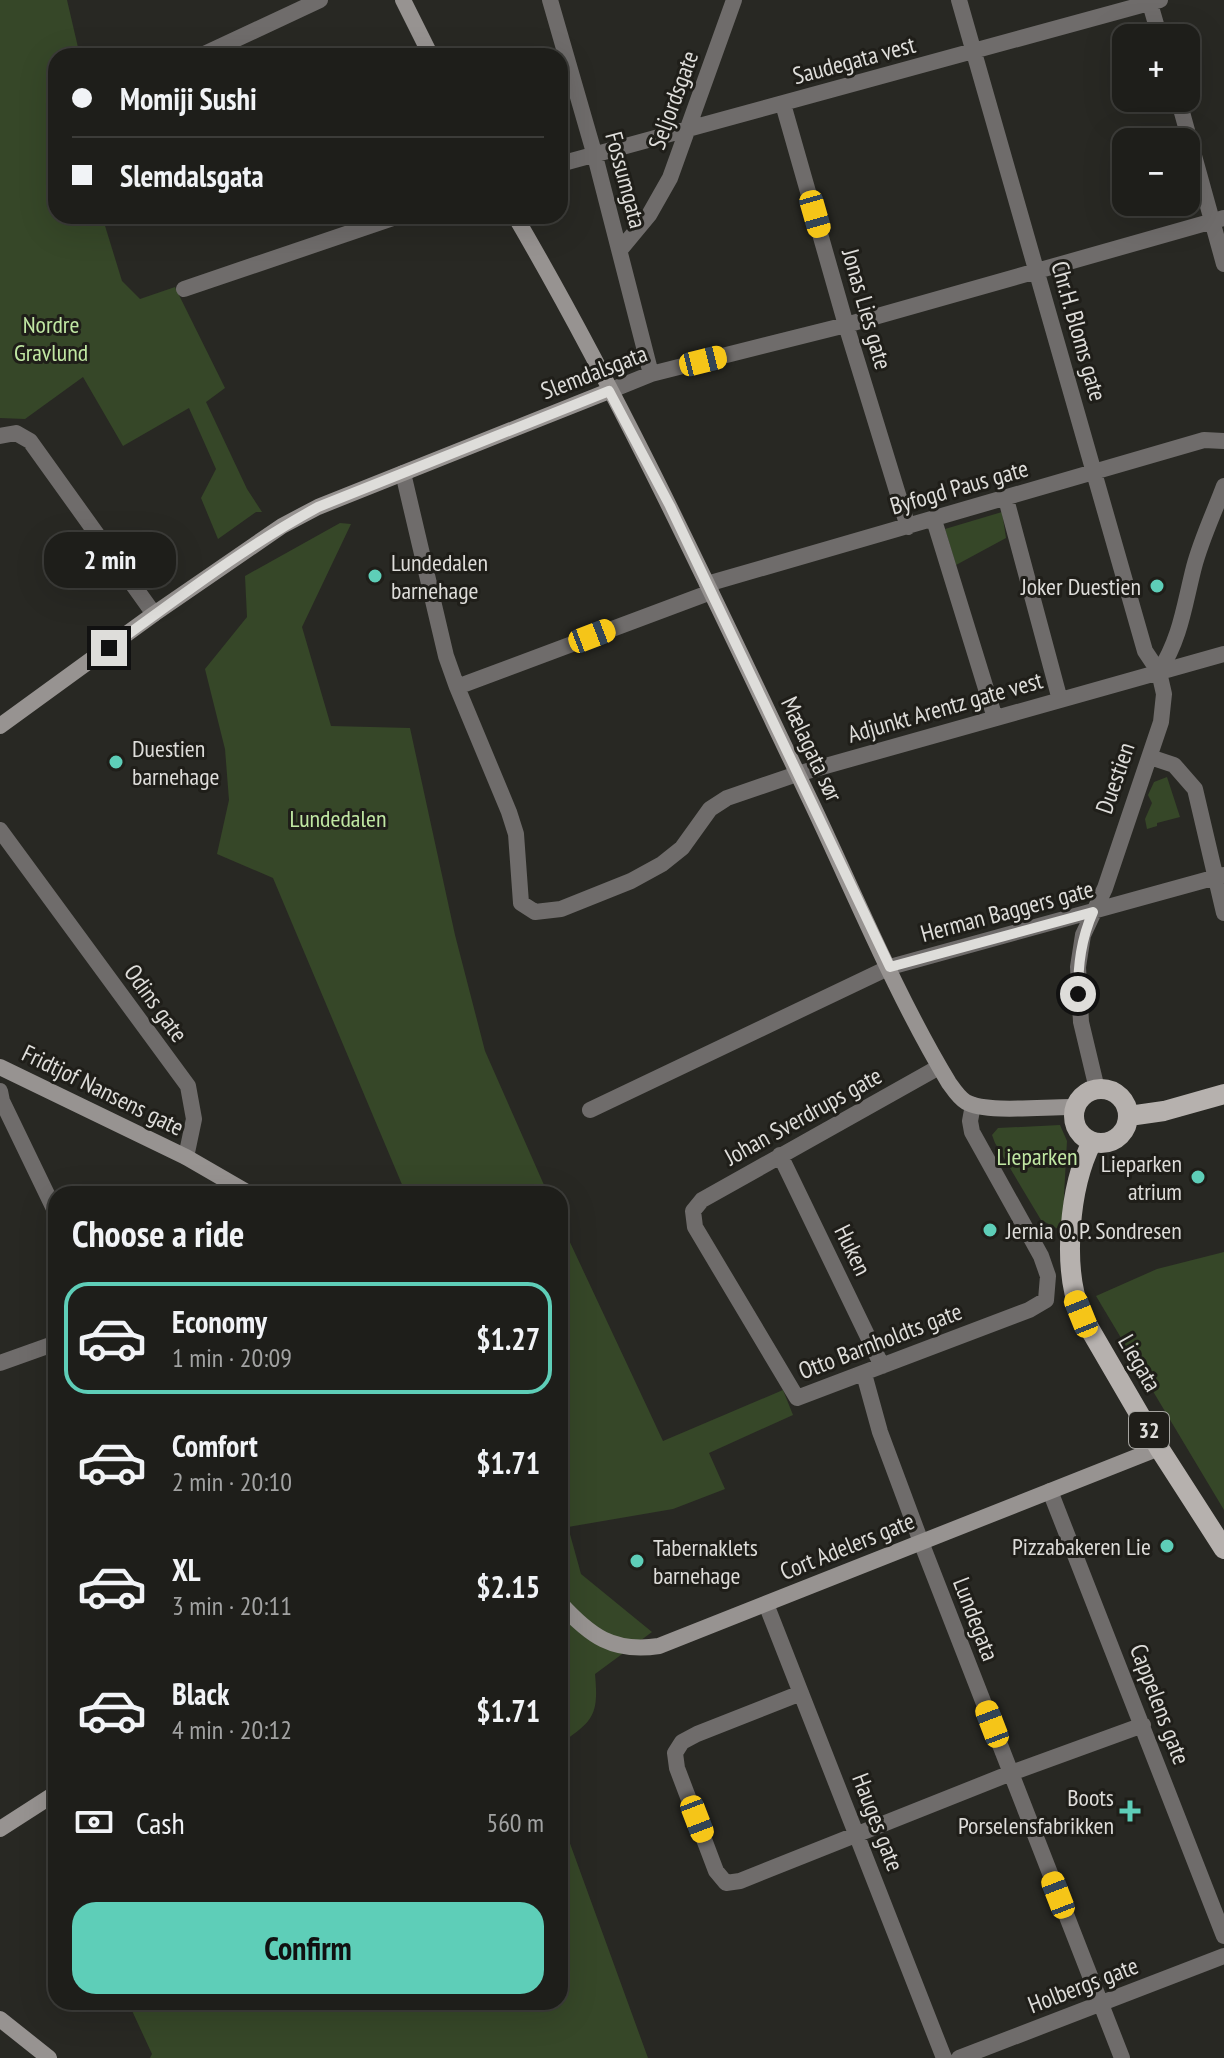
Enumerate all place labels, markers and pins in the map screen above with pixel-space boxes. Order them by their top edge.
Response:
place label: Lundedalen barnehage [391,547,488,606]
marker: Lundedalen barnehage [366,567,384,585]
place label: Joker Duestien [1020,571,1141,602]
marker: Joker Duestien [1148,577,1166,595]
place label: Duestien barnehage [132,733,219,792]
marker: Duestien barnehage [107,753,125,771]
place label: Lieparken atrium [1101,1148,1182,1207]
marker: Lieparken atrium [1189,1168,1207,1186]
place label: Jernia O. P. Sondresen [1005,1215,1182,1246]
marker: Jernia O. P. Sondresen [981,1221,999,1239]
place label: Pizzabakeren Lie [1012,1531,1151,1562]
place label: Tabernaklets barnehage [653,1532,758,1591]
marker: Pizzabakeren Lie [1158,1537,1176,1555]
marker: Tabernaklets barnehage [628,1552,646,1570]
place label: Boots Porselensfabrikken [958,1782,1114,1841]
marker: Boots Porselensfabrikken [1121,1802,1139,1820]

